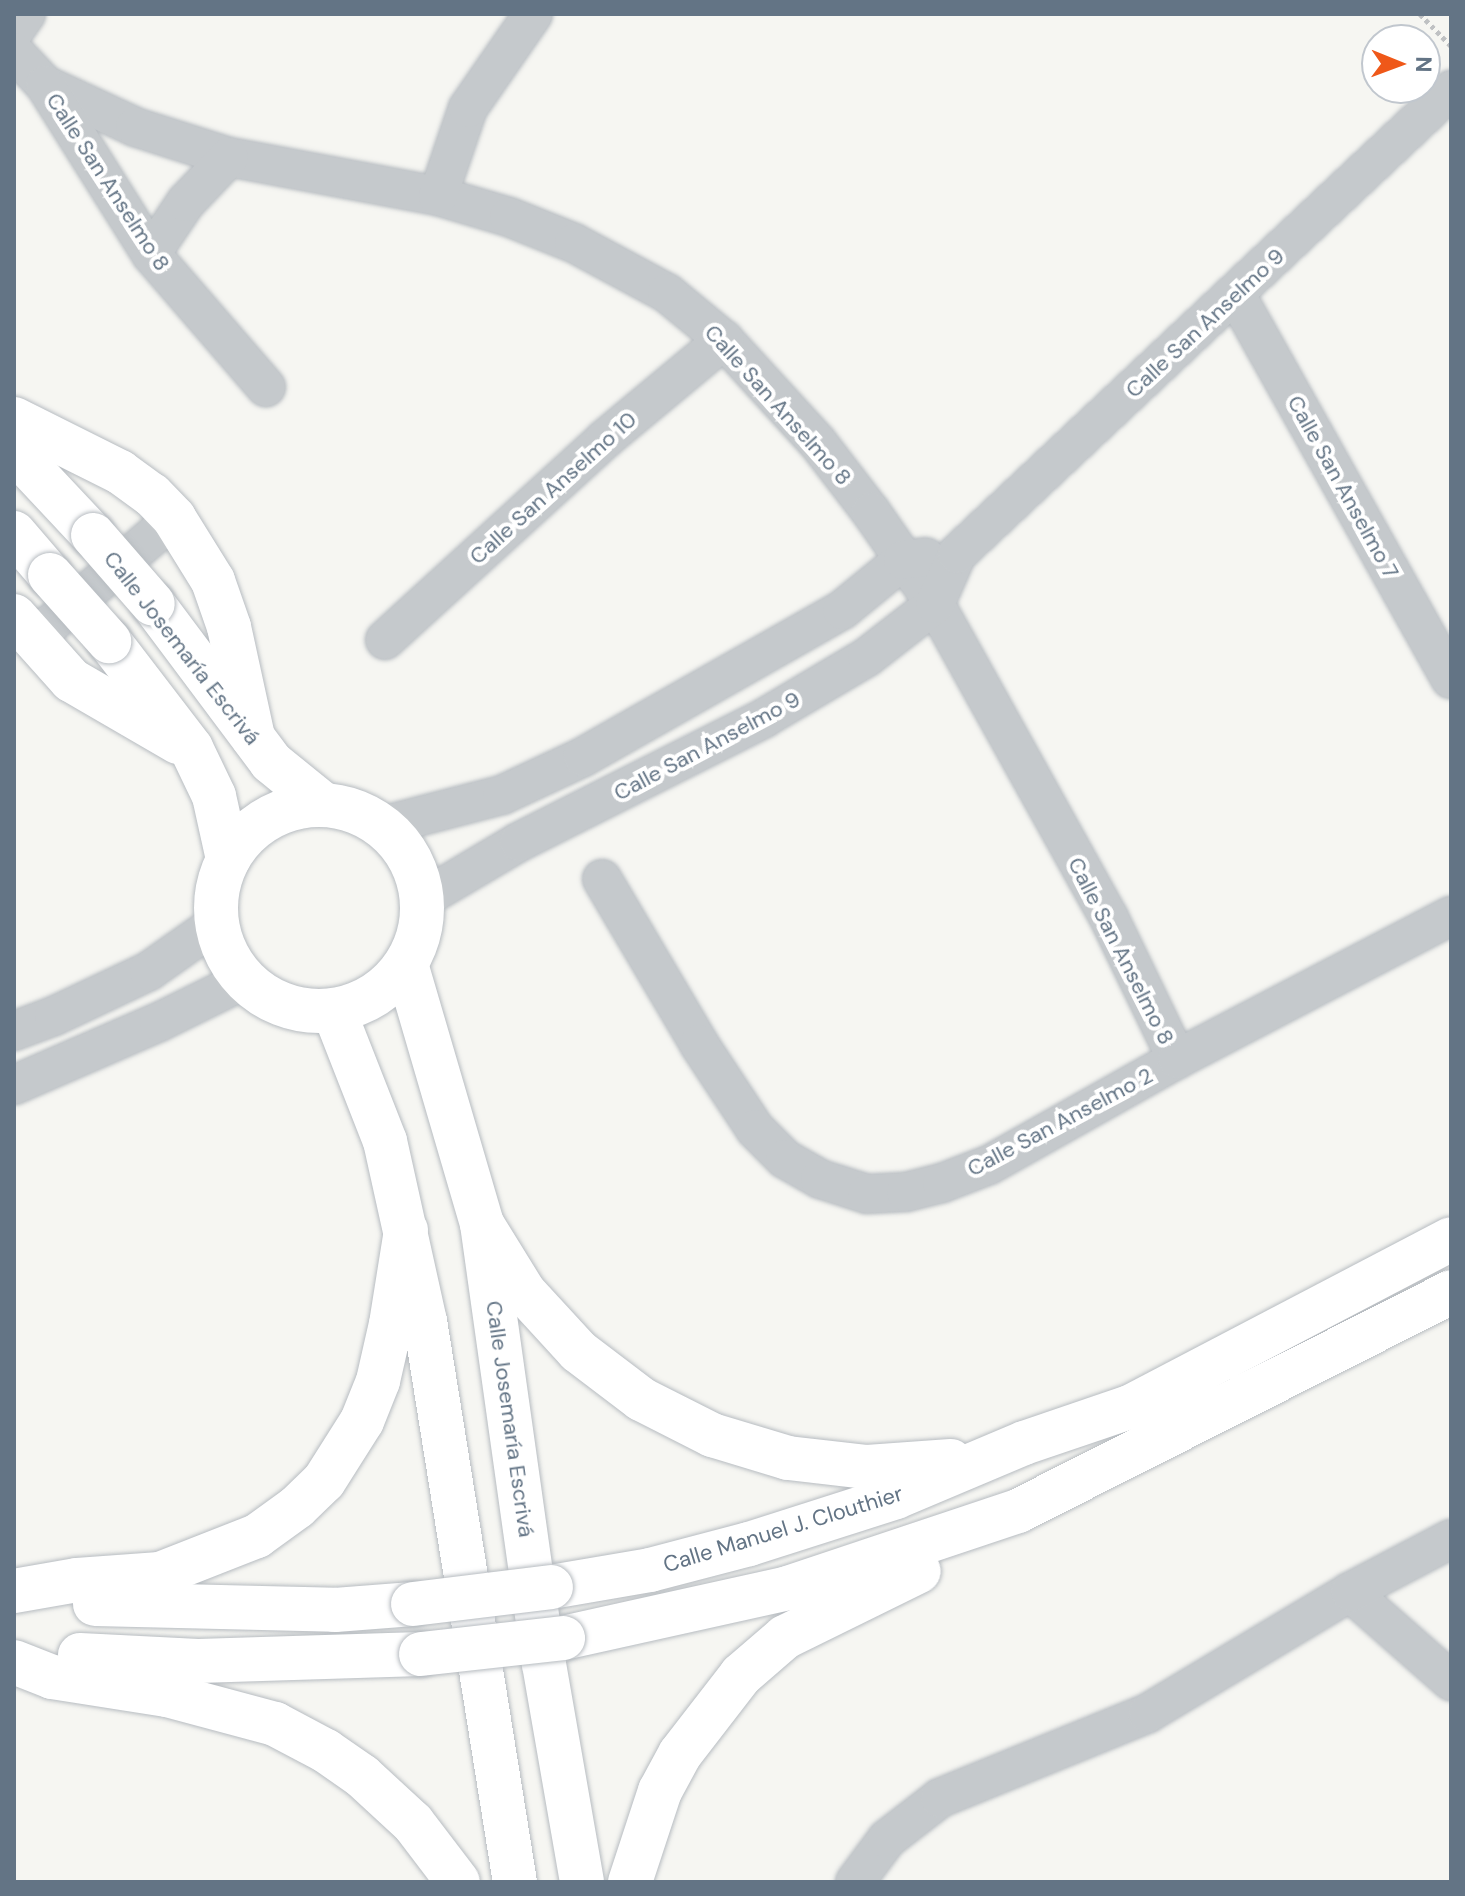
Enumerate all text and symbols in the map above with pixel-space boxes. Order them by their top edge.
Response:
north arrow [1361,24,1441,104]
text: N [1409,56,1438,73]
street label: Calle San Anselmo 8 [41,88,175,276]
street label: Calle San Anselmo 9 [1120,243,1290,403]
street label: Calle San Anselmo 8 [699,319,857,491]
street label: Calle San Anselmo 7 [1282,391,1404,583]
street label: Calle San Anselmo 10 [464,406,642,570]
street label: Calle Josemaría Escrivá [98,546,266,750]
street label: Calle San Anselmo 9 [609,686,805,806]
street label: Calle San Anselmo 8 [1062,853,1180,1049]
street label: Calle San Anselmo 2 [963,1062,1157,1182]
street label: Calle Josemaría Escrivá [480,1299,540,1539]
street label: Calle Manuel J. Clouthier [660,1480,906,1578]

